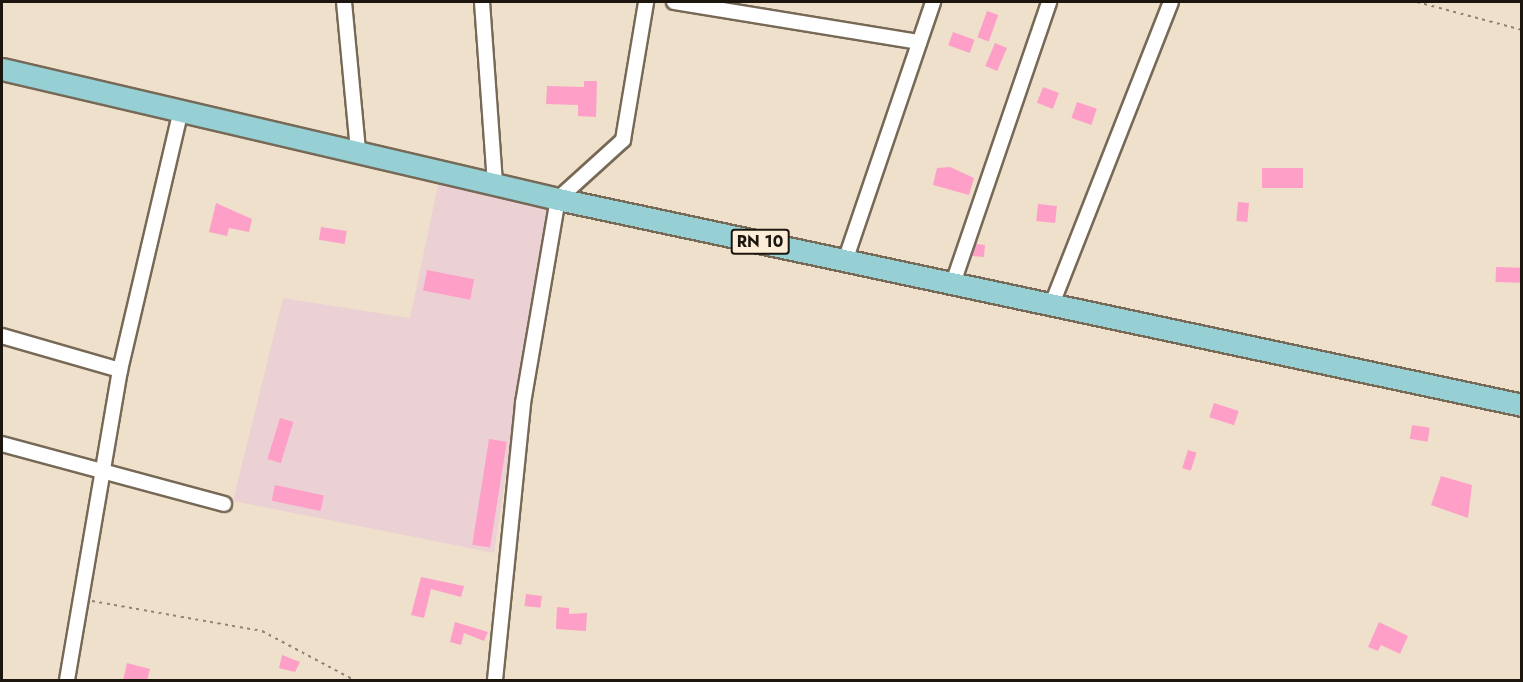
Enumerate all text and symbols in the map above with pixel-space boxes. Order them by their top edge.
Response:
road number: RN 10 [730,229,790,255]

